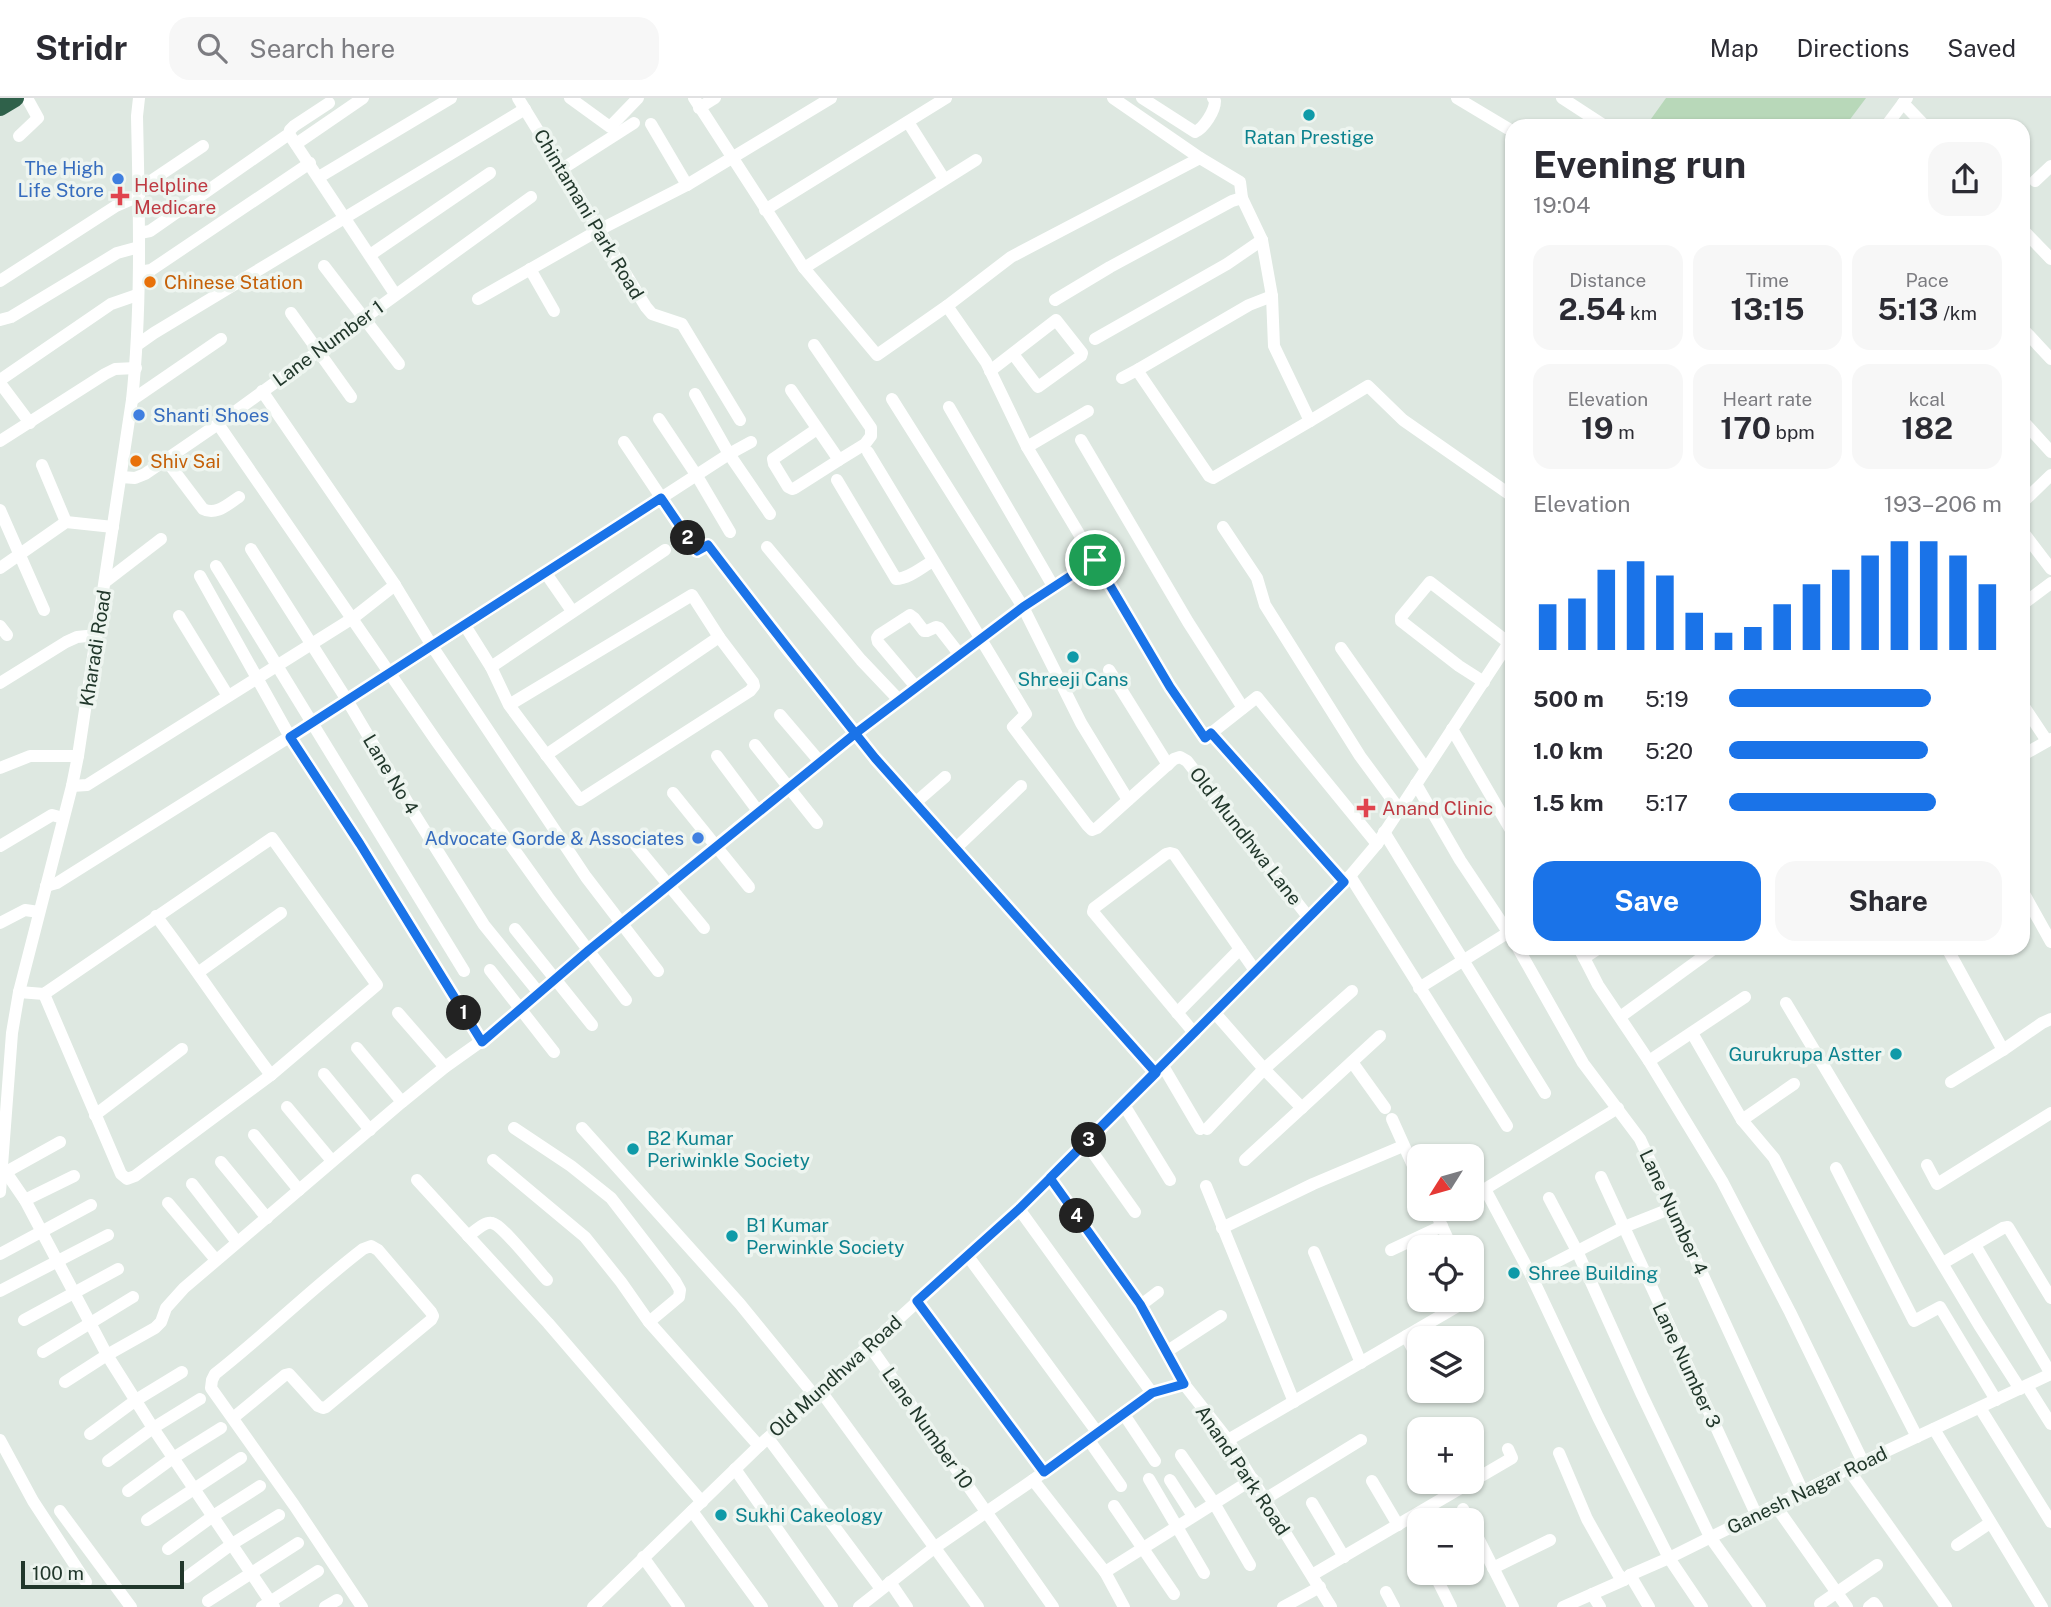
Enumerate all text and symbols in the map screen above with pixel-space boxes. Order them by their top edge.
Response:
search box [169,17,659,80]
text: Stridr [35,29,127,67]
icon: search [193,29,231,67]
text: Search here [249,33,395,64]
text: Map [1710,34,1759,62]
text: Directions [1797,34,1909,62]
text: Saved [1947,34,2016,62]
marker: Ratan Prestige [1301,107,1317,123]
street label: Chintamani Park Road [529,125,649,303]
place label: Ratan Prestige [1244,126,1374,148]
text: Evening run [1533,142,1746,187]
button: share [1928,142,2002,216]
place label: The High Life Store [17,157,104,201]
marker: The High Life Store [110,171,126,187]
place label: Helpline Medicare [134,174,216,218]
marker: Helpline Medicare [112,188,128,204]
text: 19:04 [1533,191,1590,218]
text: Distance [1569,269,1646,291]
text: Time [1746,269,1789,291]
text: Pace [1905,269,1949,291]
place label: Chinese Station [164,271,303,293]
marker: Chinese Station [142,274,158,290]
text: 2.54 [1558,291,1626,327]
text: 13:15 [1731,291,1804,327]
text: 5:13 [1877,291,1939,327]
street label: Lane Number 1 [268,296,388,390]
text: km [1626,302,1657,324]
text: /km [1939,302,1977,324]
text: Elevation [1568,388,1648,410]
text: Heart rate [1723,388,1812,410]
text: kcal [1909,388,1946,410]
place label: Shanti Shoes [153,404,269,426]
marker: Shanti Shoes [131,407,147,423]
text: 19 [1581,410,1614,446]
text: 170 [1720,410,1771,446]
text: 182 [1901,410,1953,446]
text: m [1614,421,1635,443]
text: bpm [1771,421,1815,443]
place label: Shiv Sai [150,450,220,472]
marker: Shiv Sai [128,453,144,469]
text: Elevation [1533,490,1631,517]
text: 193–206 m [1884,490,2002,517]
pin: 2 [670,520,706,556]
text: 2 [681,526,694,548]
pin [1065,530,1125,590]
icon: arrive [1076,541,1114,579]
street label: Kharadi Road [75,588,115,708]
marker: Shreeji Cans [1065,649,1081,665]
place label: Shreeji Cans [1018,668,1128,690]
text: 500 m [1533,685,1604,712]
text: 5:19 [1645,685,1689,712]
street label: Lane No 4 [359,730,423,818]
text: 1.0 km [1533,737,1603,764]
text: 5:20 [1645,737,1693,764]
street label: Old Mundhwa Lane [1185,763,1307,909]
text: 1.5 km [1533,789,1604,816]
text: 5:17 [1645,789,1688,816]
place label: Anand Clinic [1382,797,1493,819]
marker: Anand Clinic [1356,798,1376,818]
place label: Advocate Gorde & Associates [424,827,684,849]
marker: Advocate Gorde & Associates [690,830,706,846]
button: Save [1533,861,1761,941]
button: Share [1775,861,2002,941]
pin: 1 [447,996,482,1030]
text: 1 [459,1001,468,1023]
place label: Gurukrupa Astter [1728,1043,1882,1065]
marker: Gurukrupa Astter [1888,1046,1904,1062]
pin: 3 [1072,1122,1106,1158]
place label: B2 Kumar Periwinkle Society [647,1127,810,1171]
text: 3 [1082,1128,1095,1150]
marker: B2 Kumar Periwinkle Society [625,1141,641,1157]
north arrow [1407,1144,1484,1222]
map controls [1407,1144,1484,1585]
street label: Lane Number 4 [1635,1146,1713,1278]
pin: 4 [1060,1198,1094,1234]
text: 4 [1070,1204,1083,1226]
place label: B1 Kumar Perwinkle Society [746,1214,904,1258]
marker: B1 Kumar Perwinkle Society [724,1228,740,1244]
button: locate [1407,1235,1484,1312]
place label: Shree Building [1528,1262,1658,1284]
marker: Shree Building [1506,1265,1522,1281]
street label: Lane Number 3 [1648,1299,1726,1431]
street label: Old Mundhwa Road [764,1311,906,1441]
button: layers [1407,1326,1484,1403]
street label: Lane Number 10 [878,1363,978,1493]
street label: Anand Park Road [1191,1401,1295,1539]
button: + [1407,1417,1484,1494]
street label: Ganesh Nagar Road [1723,1442,1891,1538]
place label: Sukhi Cakeology [735,1504,883,1526]
marker: Sukhi Cakeology [713,1507,729,1523]
button: − [1407,1508,1484,1585]
scale bar [21,1558,184,1590]
text: 100 m [32,1562,84,1584]

